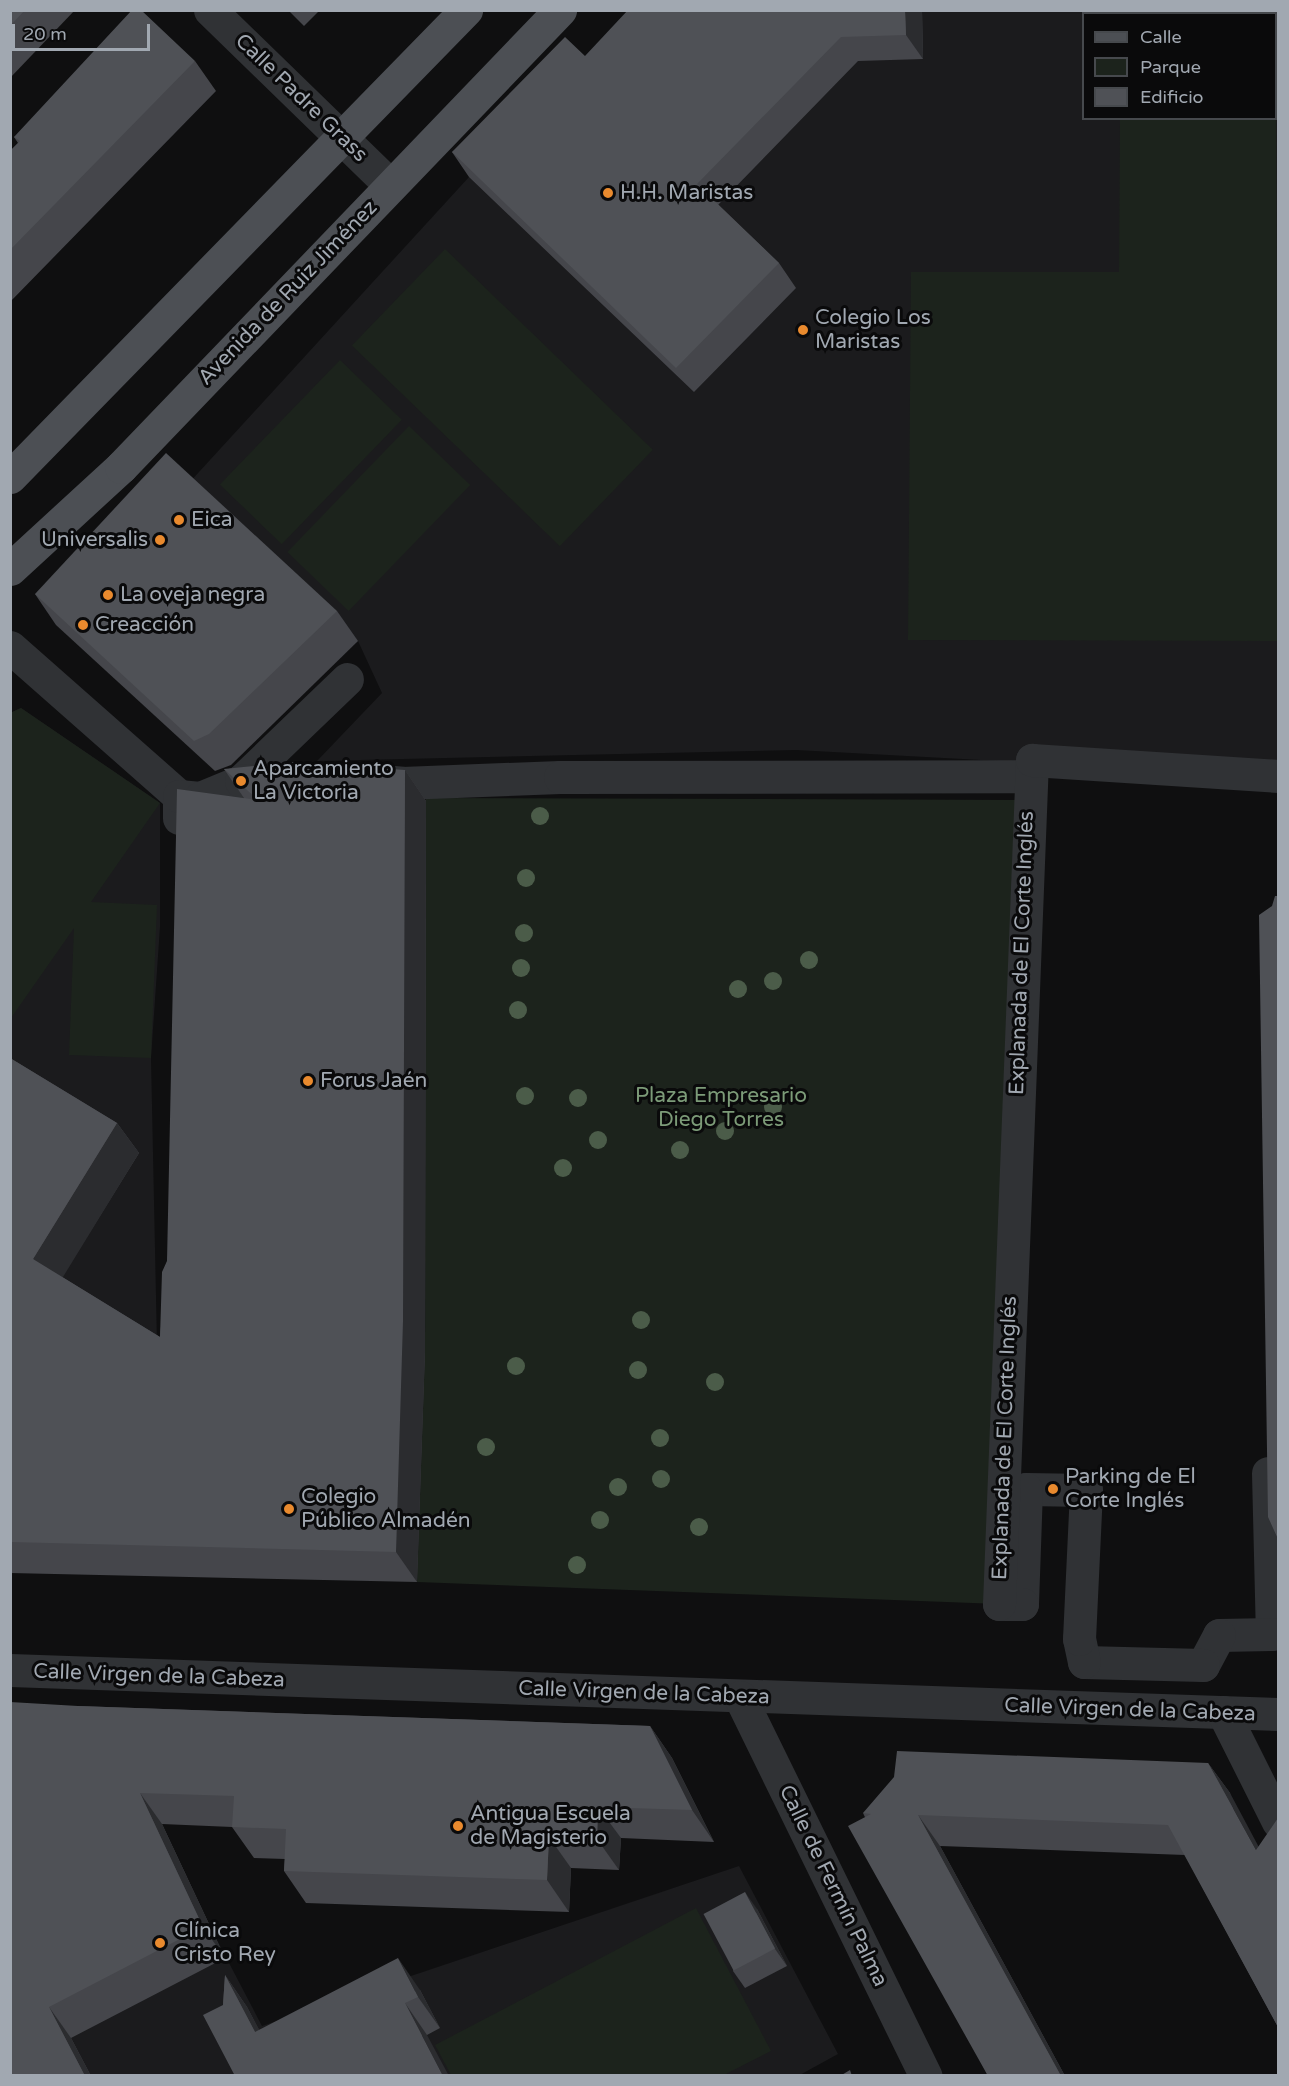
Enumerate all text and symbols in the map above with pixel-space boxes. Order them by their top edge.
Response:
scale bar [15,12,153,50]
legend [1082,12,1277,120]
text: 20 m [23,23,67,45]
text: Calle [1140,26,1182,48]
street label: Calle Padre Grass [230,29,372,167]
text: Parque [1140,56,1201,78]
text: Edificio [1140,86,1204,108]
place label: H.H. Maristas [620,180,753,206]
marker: H.H. Maristas [601,186,615,200]
street label: Avenida de Ruiz Jiménez [193,195,383,391]
place label: Colegio Los Maristas [815,305,931,355]
marker: Colegio Los Maristas [796,323,810,337]
place label: Eica [191,507,233,533]
marker: Eica [172,513,186,527]
place label: Universalis [41,527,148,553]
marker: Universalis [153,533,167,547]
place label: La oveja negra [120,582,265,608]
marker: La oveja negra [101,588,115,602]
place label: Creacción [95,612,194,638]
marker: Creacción [76,618,90,632]
place label: Aparcamiento La Victoria [253,756,394,806]
marker: Aparcamiento La Victoria [234,774,248,788]
street label: Explanada de El Corte Inglés [1004,811,1040,1095]
place label: Forus Jaén [320,1068,427,1094]
marker: Forus Jaén [301,1074,315,1088]
park label: Plaza Empresario Diego Torres [635,1083,807,1133]
street label: Explanada de El Corte Inglés [987,1296,1023,1580]
place label: Parking de El Corte Inglés [1065,1464,1196,1514]
marker: Parking de El Corte Inglés [1046,1482,1060,1496]
place label: Colegio Público Almadén [301,1484,471,1534]
marker: Colegio Público Almadén [282,1502,296,1516]
street label: Calle Virgen de la Cabeza [33,1659,285,1693]
street label: Calle Virgen de la Cabeza [518,1676,770,1710]
street label: Calle Virgen de la Cabeza [1004,1693,1256,1727]
street label: Calle de Fermín Palma [773,1781,893,1991]
place label: Antigua Escuela de Magisterio [470,1801,631,1851]
marker: Antigua Escuela de Magisterio [451,1819,465,1833]
place label: Clínica Cristo Rey [174,1918,276,1968]
marker: Clínica Cristo Rey [151,1934,169,1952]

